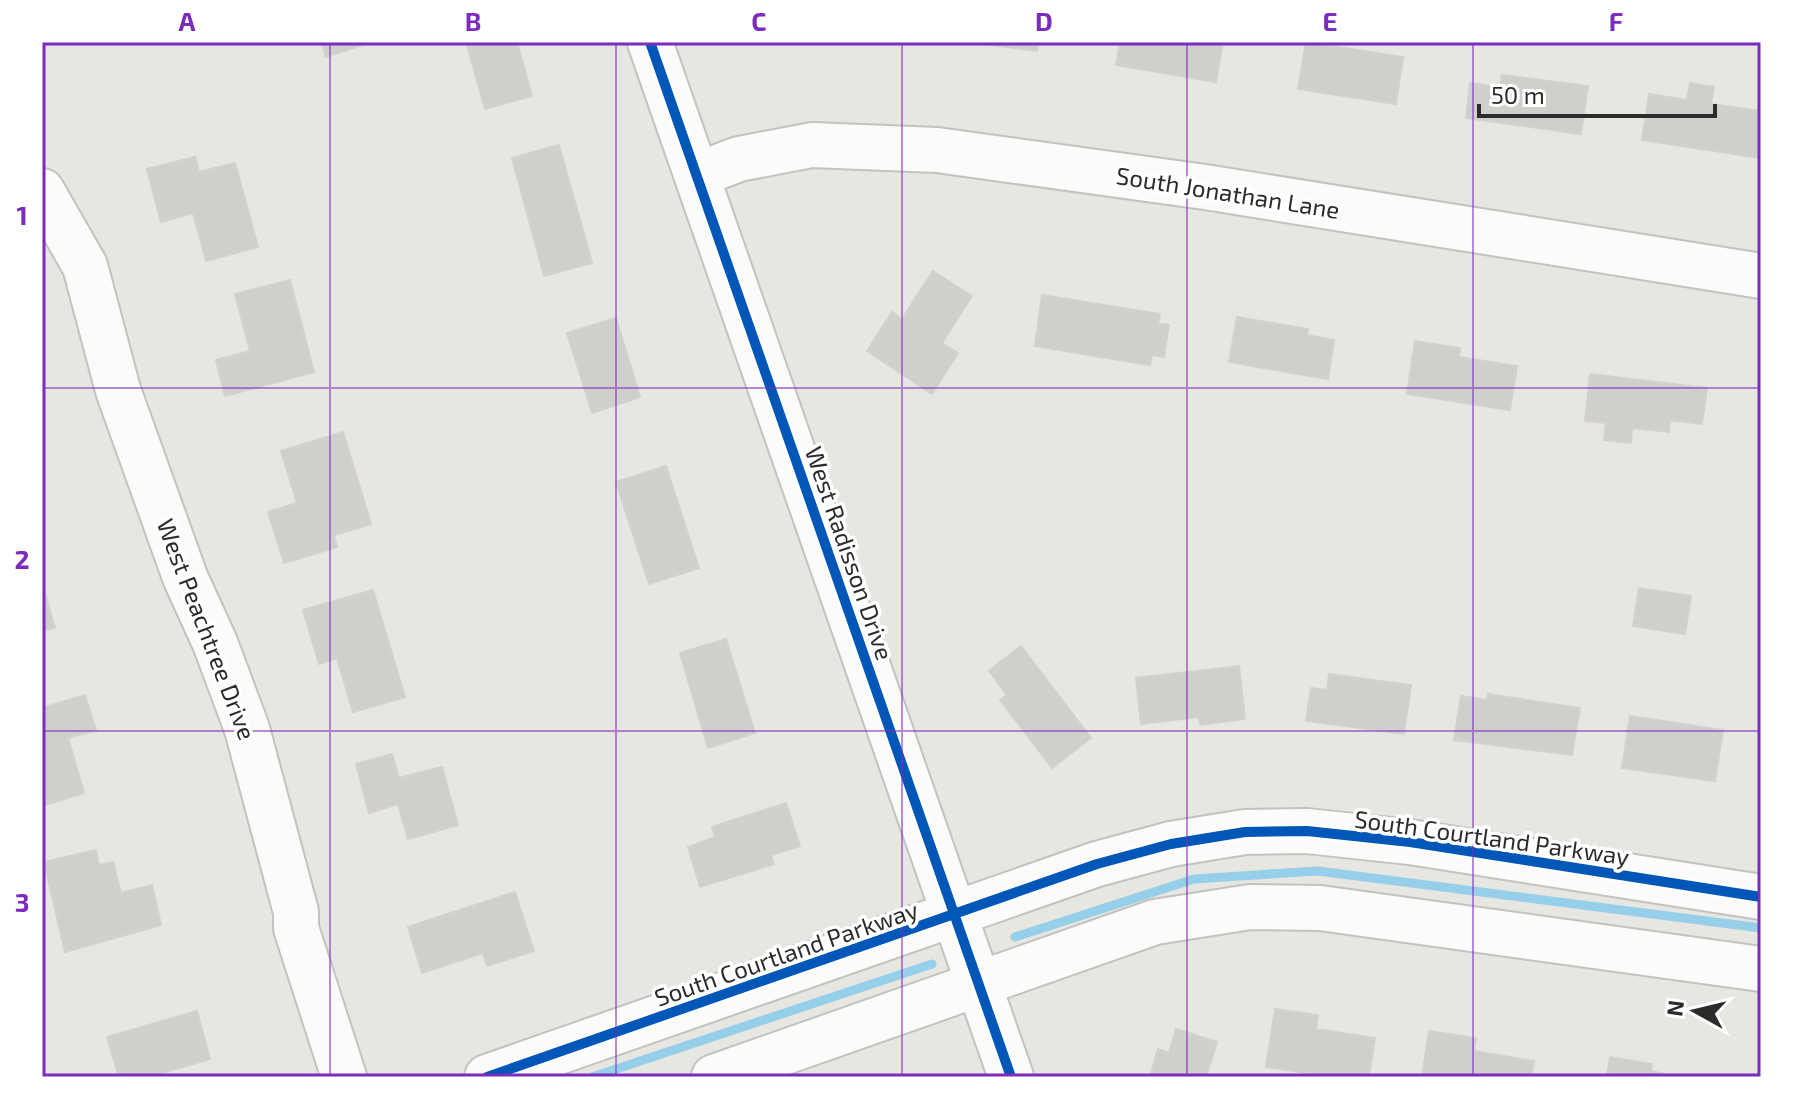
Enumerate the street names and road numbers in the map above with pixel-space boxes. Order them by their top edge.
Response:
street label: South Jonathan Lane [1114,160,1342,224]
street label: West Radisson Drive [800,442,900,664]
street label: West Peachtree Drive [151,514,263,744]
street label: South Courtland Parkway [1353,803,1631,871]
street label: South Courtland Parkway [650,894,922,1012]

